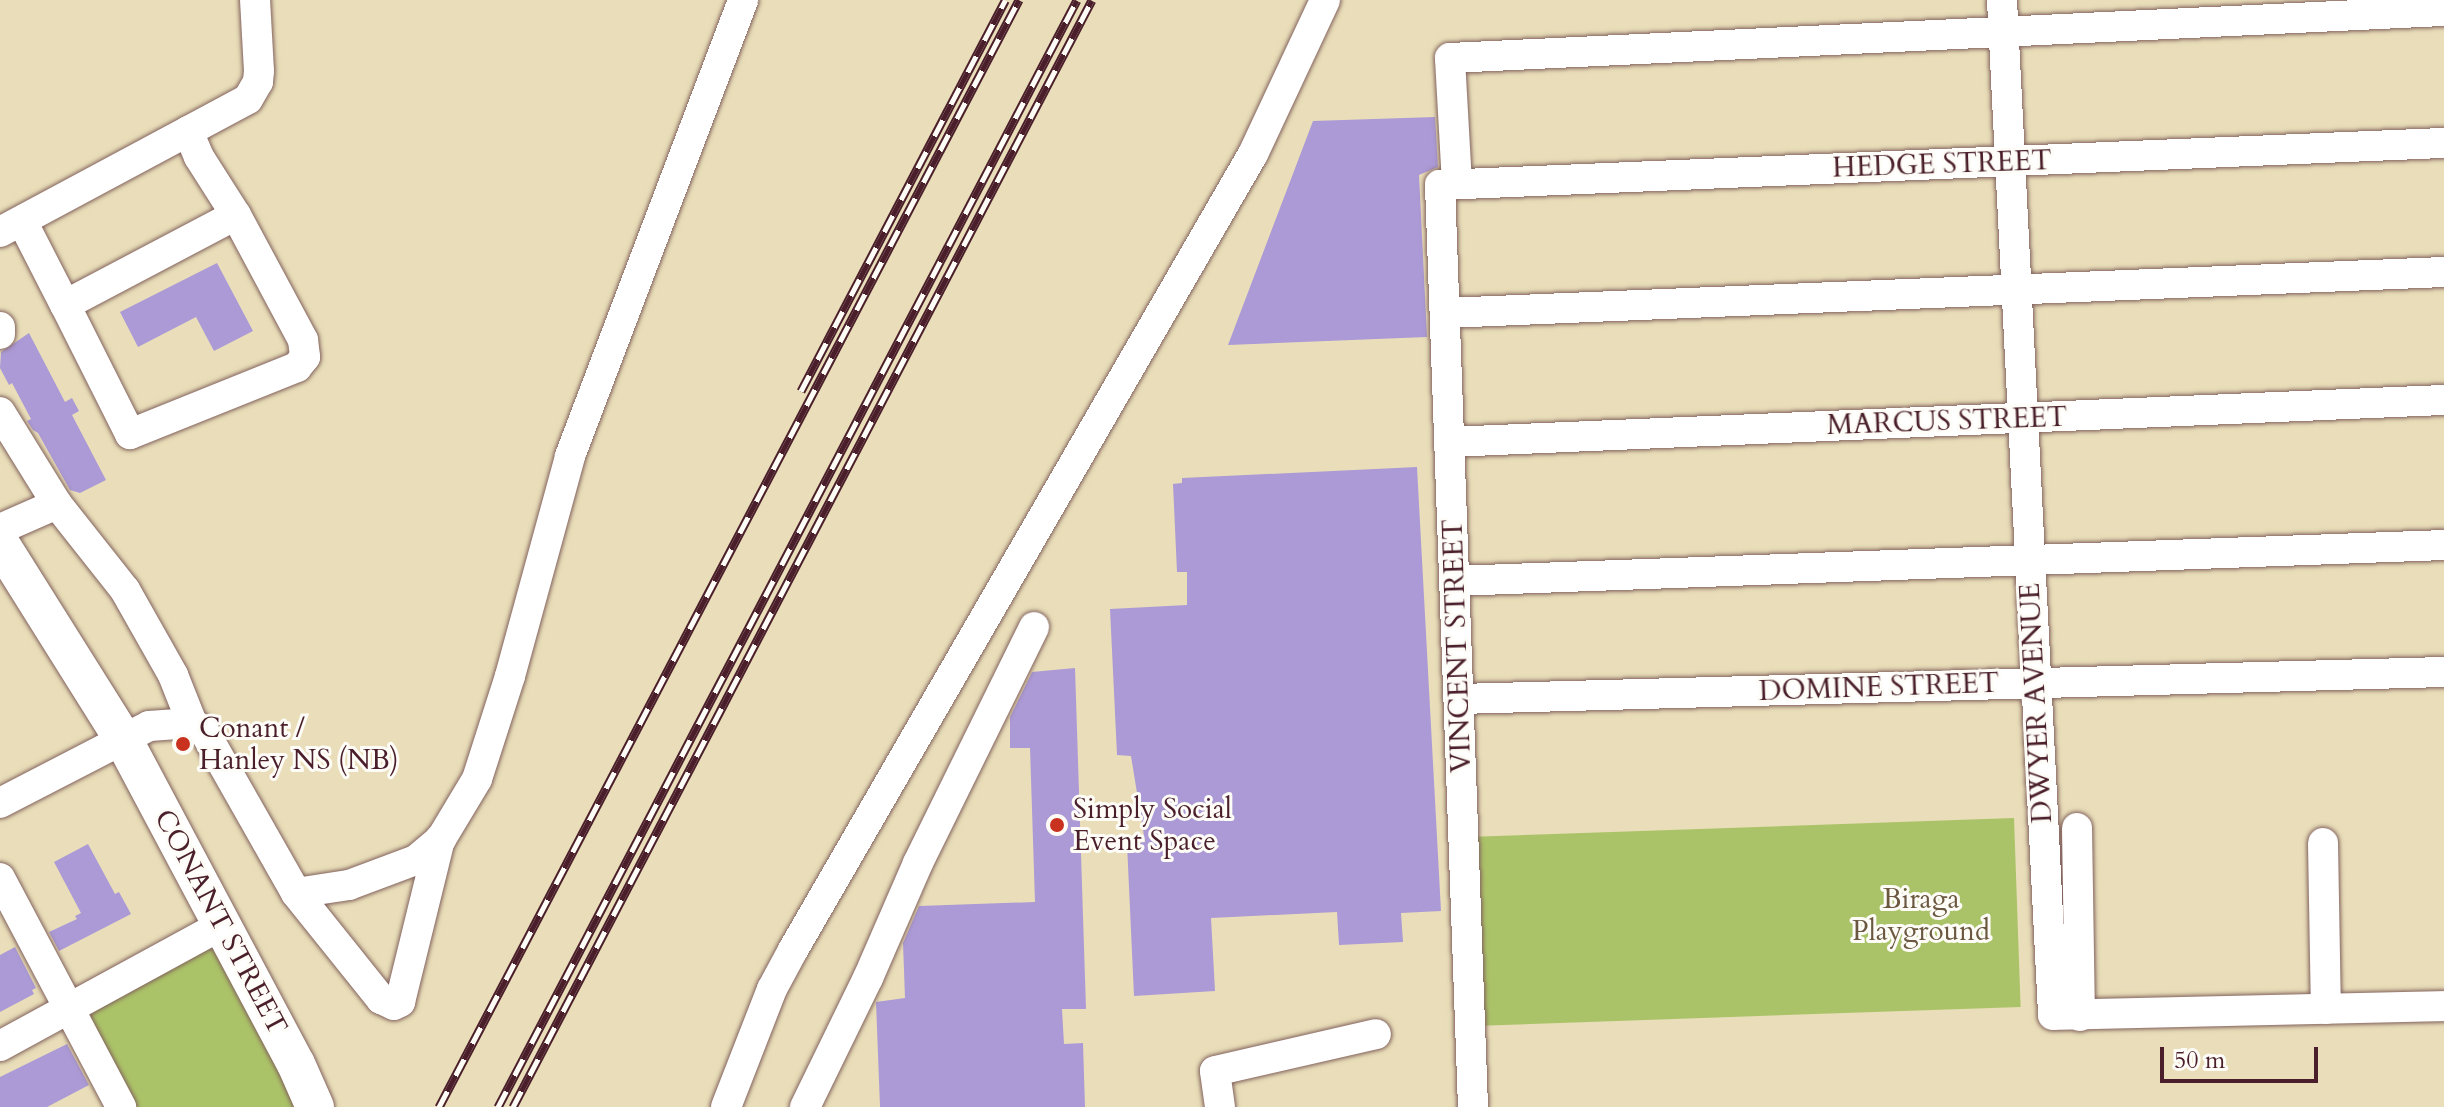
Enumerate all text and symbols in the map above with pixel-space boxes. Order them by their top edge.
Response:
street label: HEDGE STREET [1832,143,2052,185]
street label: MARCUS STREET [1826,400,2068,442]
street label: VINCENT STREET [1436,519,1478,773]
street label: DWYER AVENUE [2013,582,2059,824]
street label: DOMINE STREET [1758,666,2000,708]
place label: Conant / Hanley NS (NB) [199,711,399,777]
marker: Conant / Hanley NS (NB) [174,735,192,753]
place label: Simply Social Event Space [1073,792,1232,858]
street label: CONANT STREET [147,804,295,1040]
marker: Simply Social Event Space [1048,816,1066,834]
park label: Biraga Playground [1852,882,1990,948]
scale bar [2164,1031,2322,1081]
text: 50 m [2174,1044,2225,1077]

